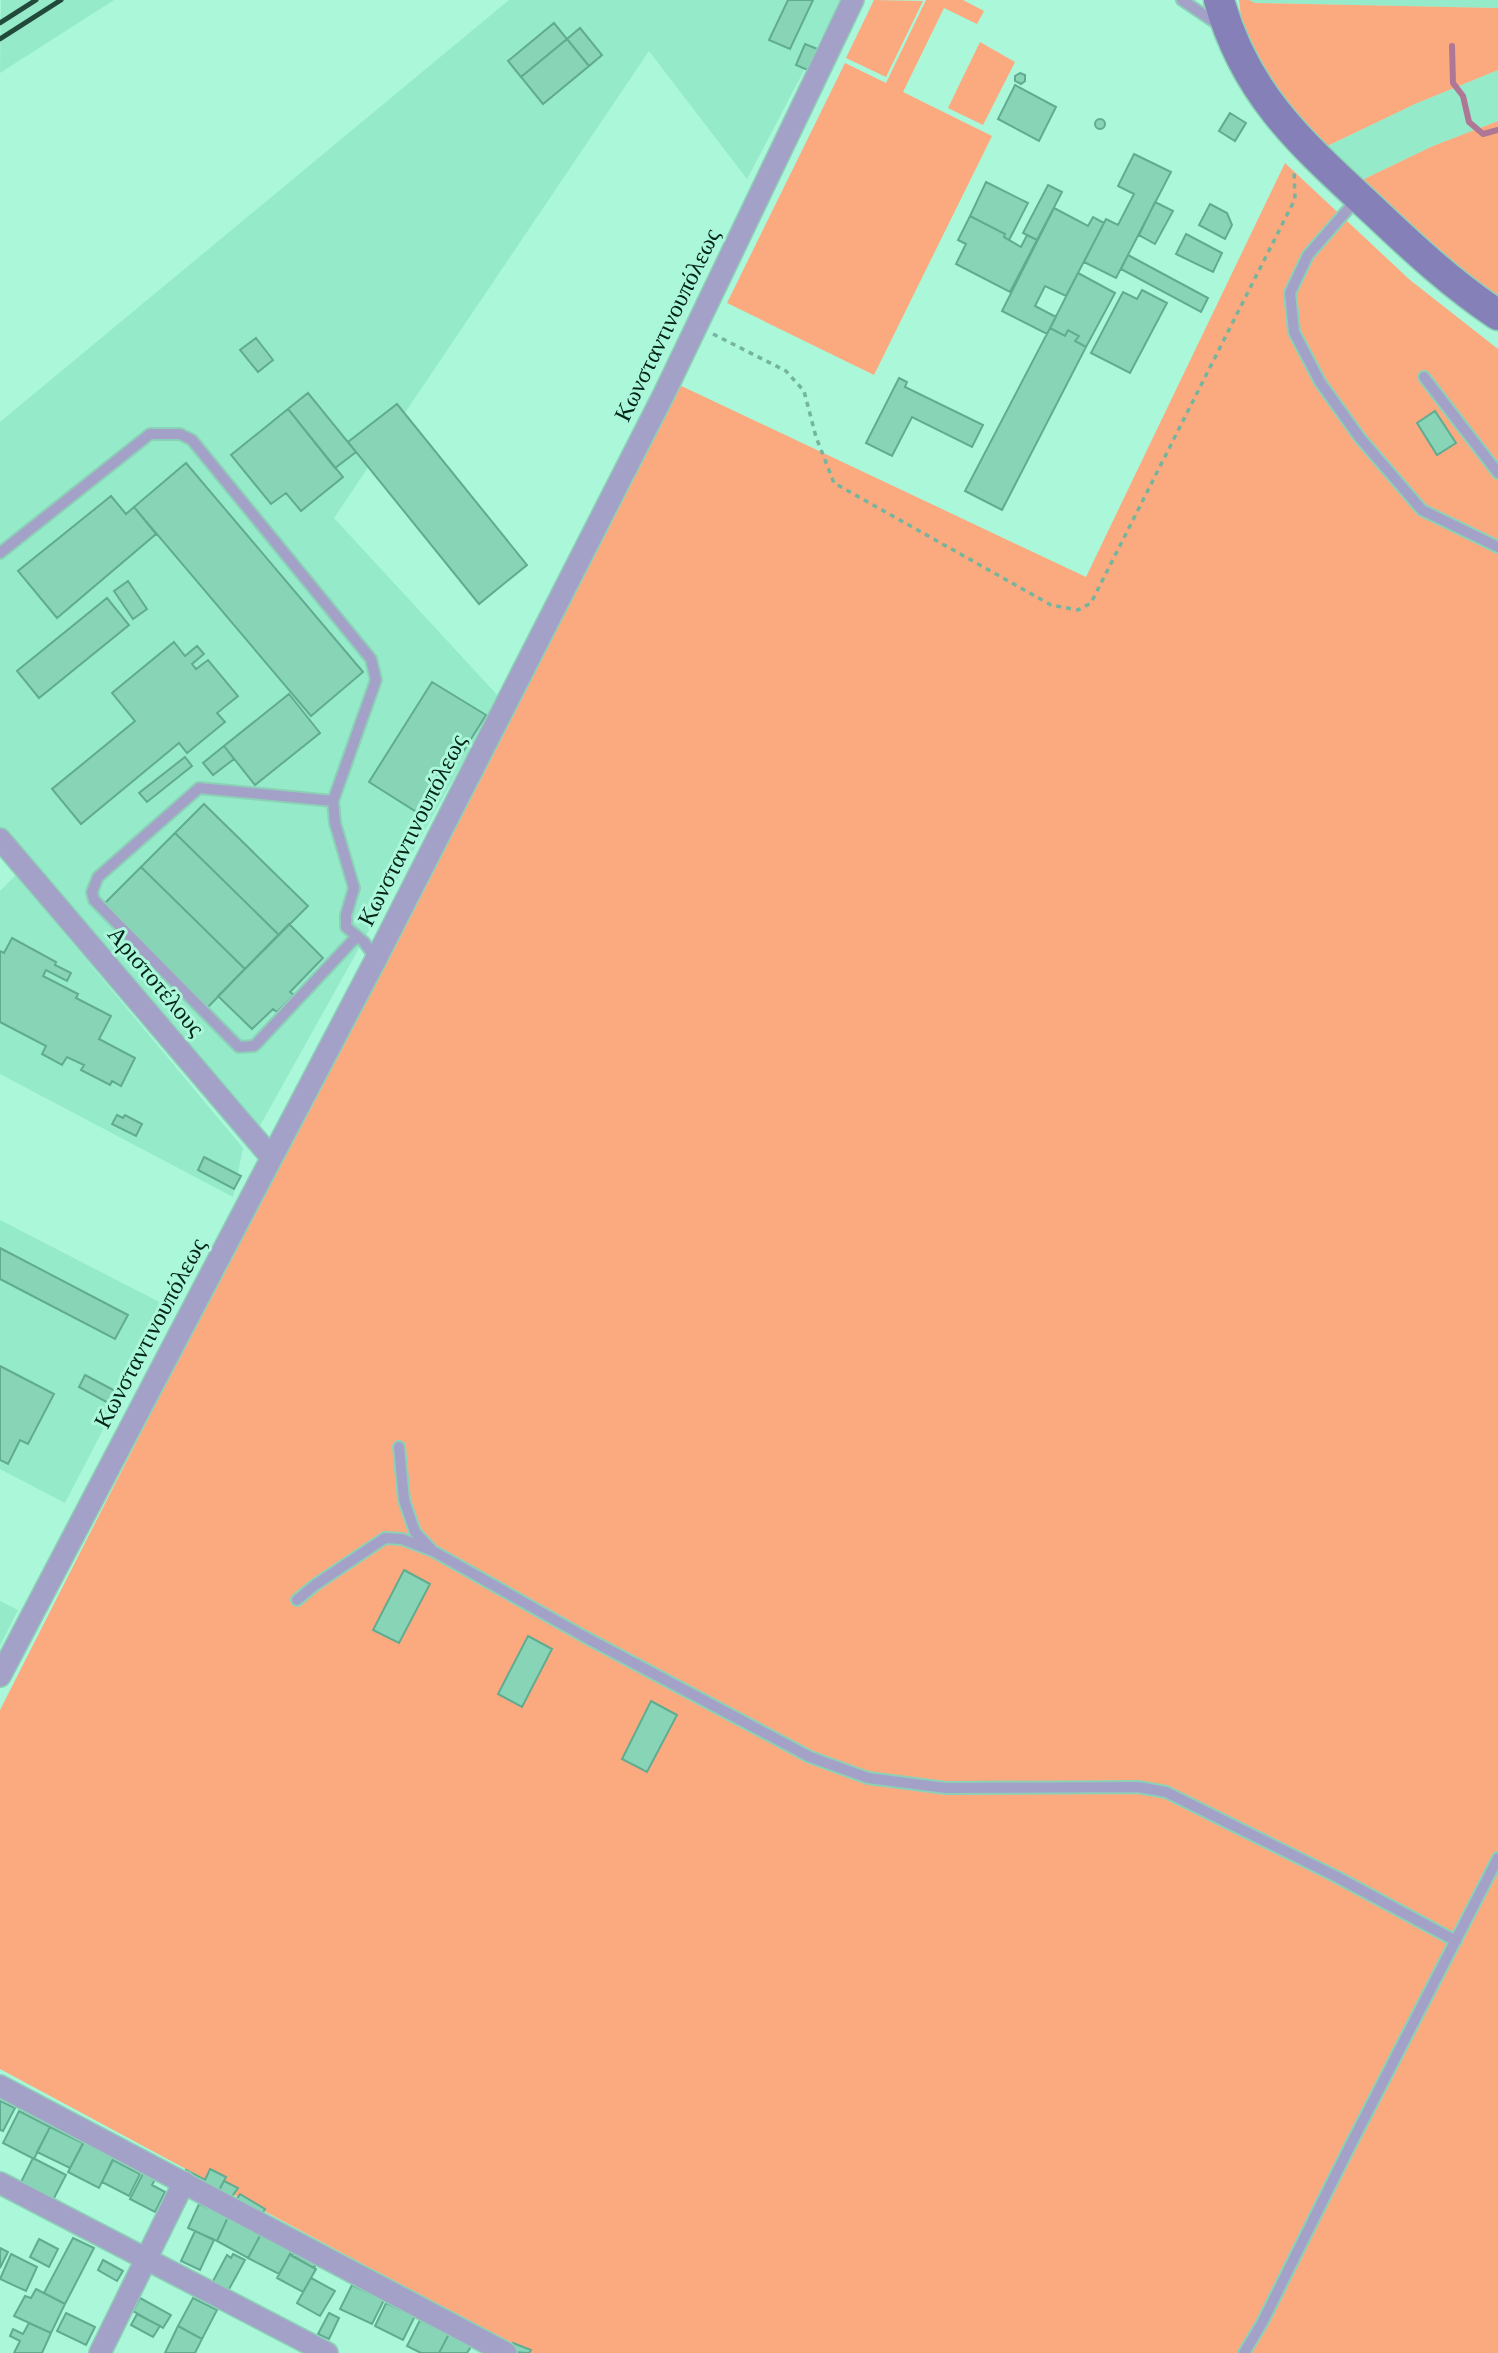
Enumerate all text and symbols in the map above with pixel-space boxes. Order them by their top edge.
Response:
street label: Κωνσταντινουπόλεως [609,224,725,426]
street label: Κωνσταντινουπόλεως [353,730,472,930]
street label: Αριστοτέλους [103,921,210,1041]
street label: Κωνσταντινουπόλεως [89,1233,211,1432]

